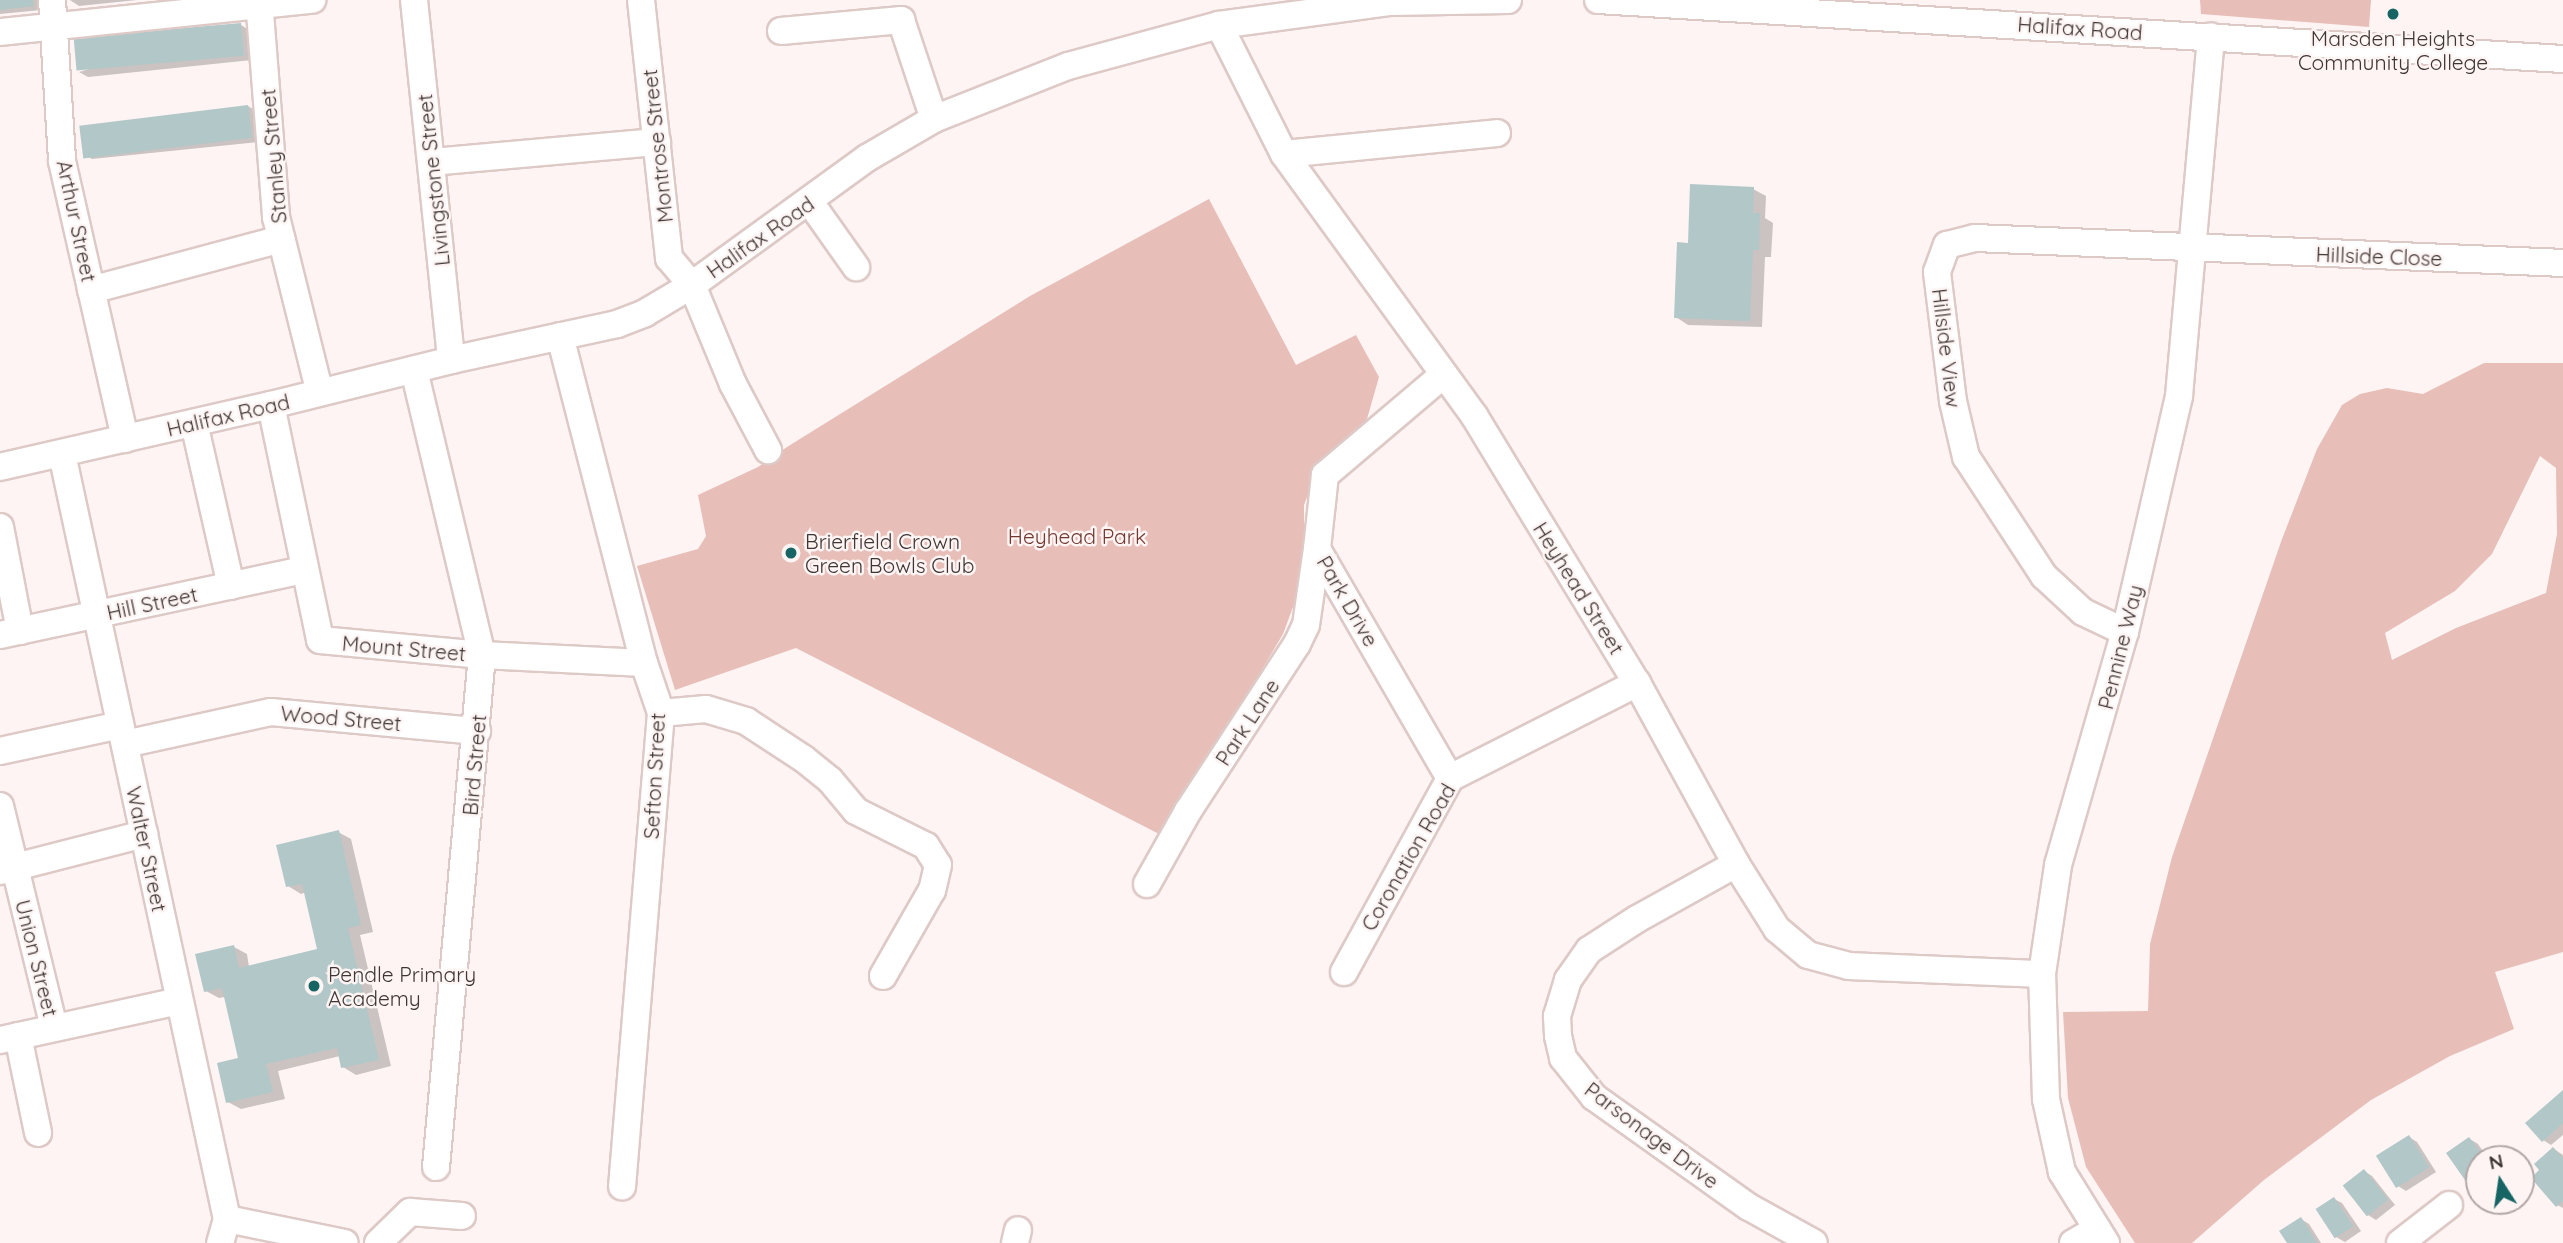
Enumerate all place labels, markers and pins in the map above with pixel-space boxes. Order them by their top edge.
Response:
marker: Marsden Heights Community College [2385,6,2401,22]
place label: Marsden Heights Community College [2298,25,2488,75]
place label: Brierfield Crown Green Bowls Club [805,528,974,578]
marker: Brierfield Crown Green Bowls Club [783,545,799,561]
place label: Pendle Primary Academy [328,961,476,1011]
marker: Pendle Primary Academy [306,978,322,994]

